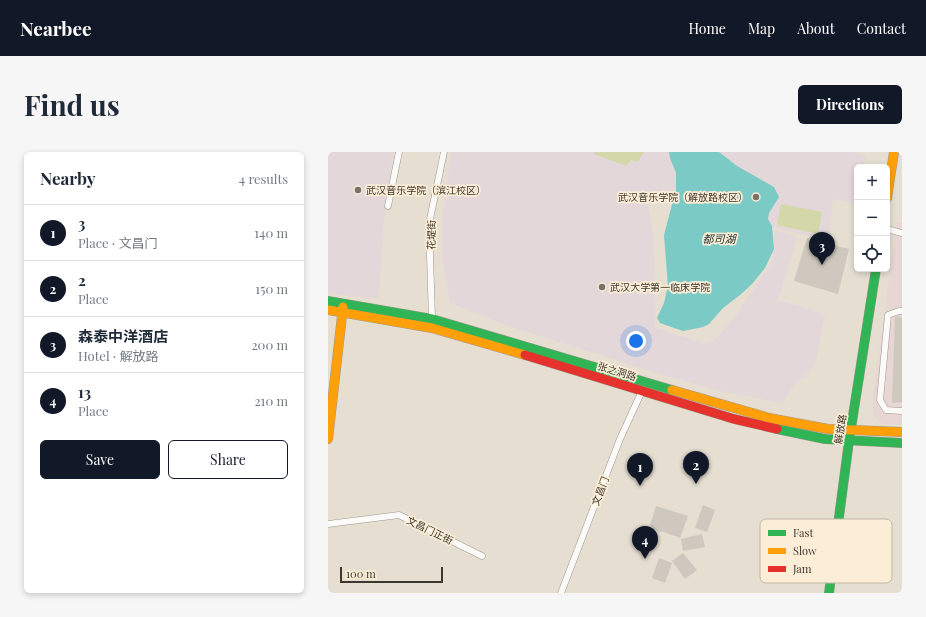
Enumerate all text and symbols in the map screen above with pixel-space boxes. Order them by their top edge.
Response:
text: Nearbee [20,15,92,41]
text: Home [688,19,726,38]
text: Map [748,19,775,38]
text: About [797,19,835,38]
text: Contact [857,19,906,38]
button: Directions [798,85,902,124]
text: Find us [24,86,120,123]
map controls [854,164,890,272]
button: + [854,164,890,200]
text: Nearby [40,167,95,189]
text: 4 results [239,170,288,187]
place label: 武汉音乐学院（滨江校区） [366,183,486,197]
marker: 武汉音乐学院（滨江校区） [353,185,363,195]
place label: 武汉音乐学院（解放路校区） [618,190,748,204]
marker: 武汉音乐学院（解放路校区） [751,192,761,202]
button: − [854,200,890,236]
text: 3 [78,213,85,233]
street label: 花堤街 [424,220,438,250]
text: 1 [51,224,55,241]
text: 140 m [254,224,288,241]
water label: 都司湖 [703,231,737,246]
pin: 3 [809,232,835,265]
text: Place · 文昌门 [78,234,157,251]
button: locate [854,236,890,272]
text: 2 [78,270,86,290]
text: 2 [50,280,56,297]
text: 150 m [255,280,288,297]
place label: 武汉大学第一临床学院 [610,280,710,294]
marker: 武汉大学第一临床学院 [597,282,607,292]
text: Place [78,290,109,307]
text: 森泰中洋酒店 [78,326,168,346]
your location [626,331,646,351]
text: 3 [50,336,56,353]
text: 200 m [251,336,288,353]
text: Hotel · 解放路 [78,347,159,364]
street label: 张之洞路 [596,358,638,384]
text: 13 [78,382,91,402]
text: 4 [50,392,56,409]
text: 210 m [254,392,288,409]
text: Place [78,402,109,419]
street label: 解放路 [831,413,849,445]
button: Save [40,440,160,479]
button: Share [168,440,288,479]
pin: 2 [683,451,709,484]
pin: 1 [627,453,653,486]
street label: 文昌门 [588,474,612,508]
street label: 文昌门正街 [404,513,456,547]
legend [760,519,892,583]
text: Fast [793,525,813,540]
pin: 4 [632,526,658,559]
text: Slow [793,543,817,558]
text: Jam [792,561,812,576]
scale bar [340,565,443,584]
text: 100 m [346,566,376,581]

